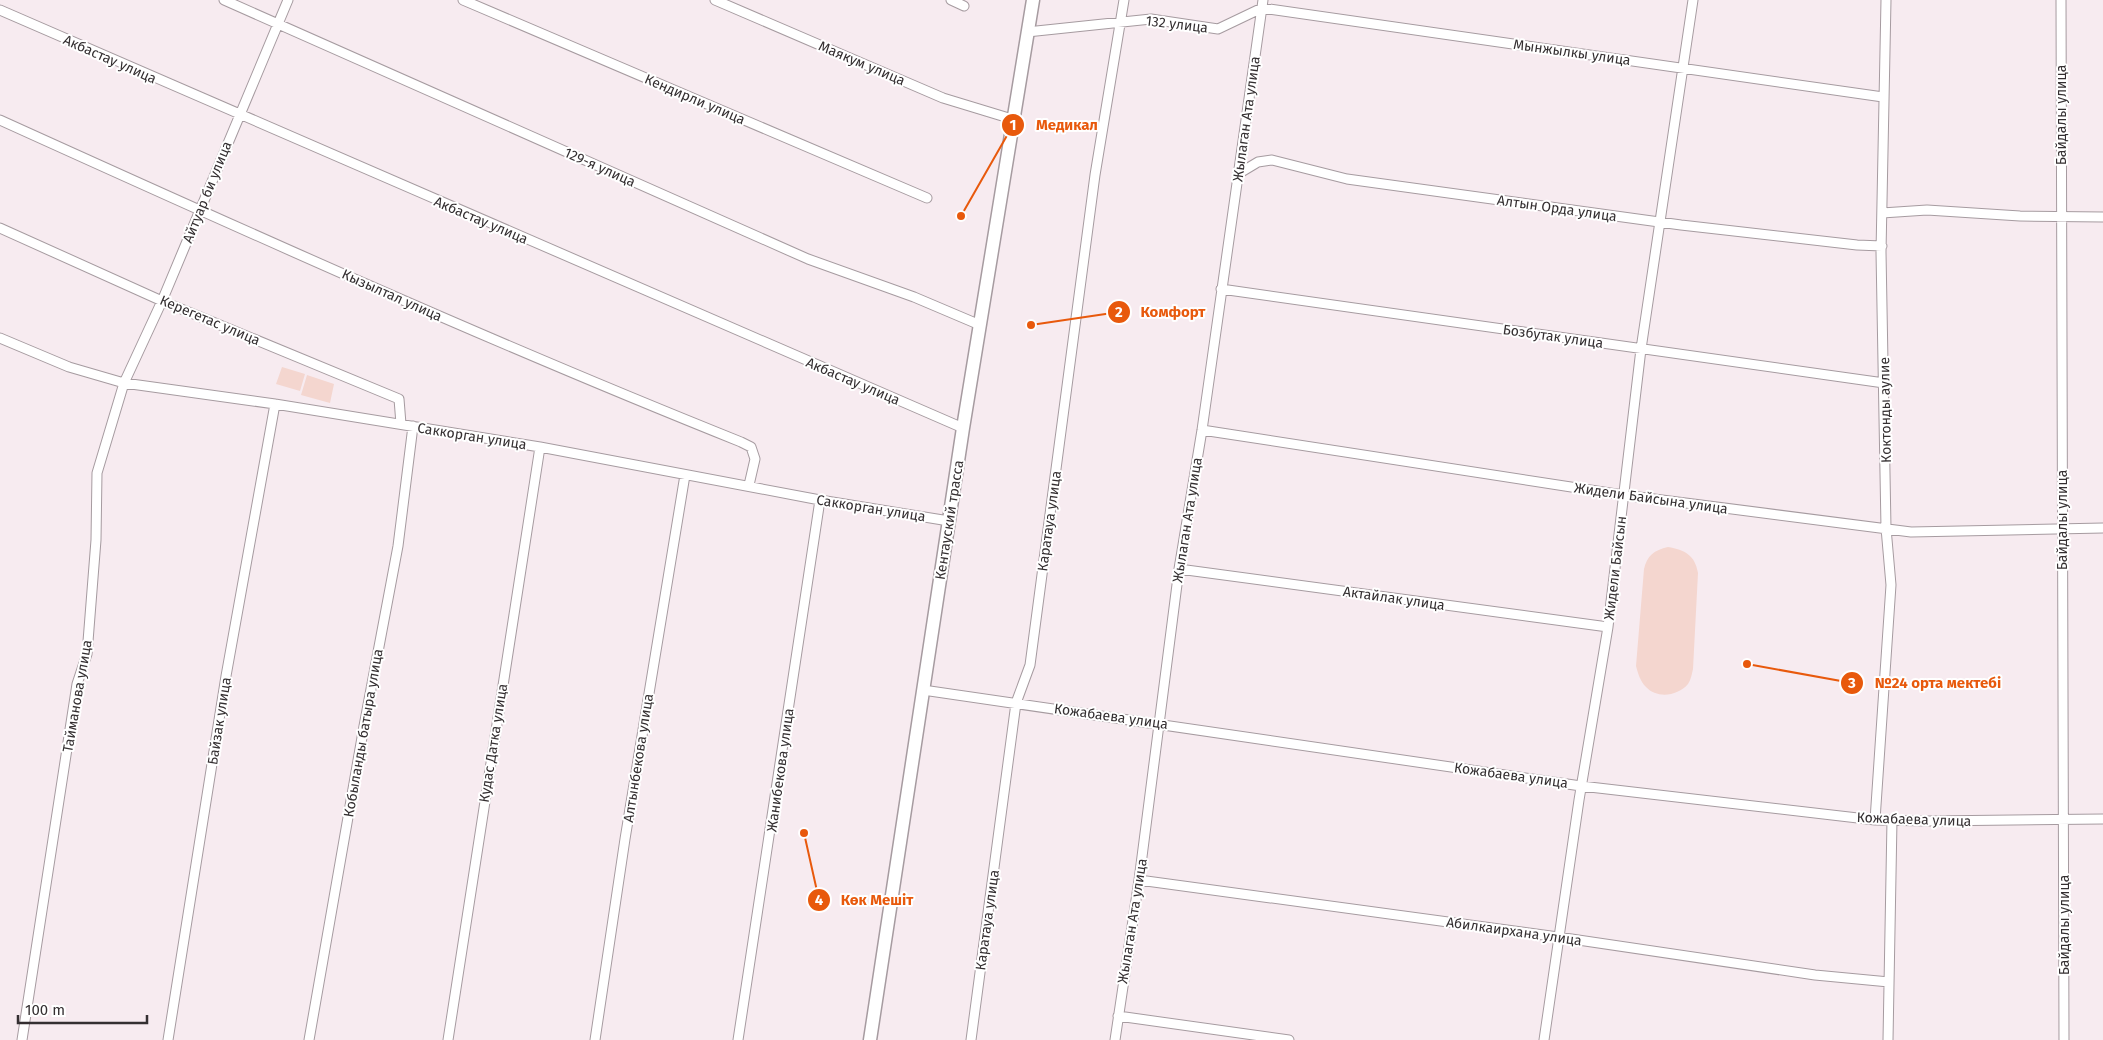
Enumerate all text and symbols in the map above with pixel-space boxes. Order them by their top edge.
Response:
street label: 132 улица [1145,12,1209,37]
street label: Акбастау улица [61,31,159,88]
street label: Мынжылкы улица [1512,36,1632,69]
street label: Маякум улица [816,38,908,89]
street label: Жылаган Ата улица [1229,55,1264,183]
street label: Байдалы улица [2053,65,2070,165]
street label: Кендирли улица [642,71,748,128]
callout: Медикал [1001,110,1107,140]
text: 1 [1010,116,1016,134]
text: Медикал [1036,116,1098,134]
street label: Айтуар би улица [179,139,236,246]
street label: 129-я улица [562,144,638,191]
street label: Алтын Орда улица [1496,192,1618,225]
street label: Акбастау улица [431,193,530,248]
street label: Кызылтал улица [339,266,445,325]
street label: Керегетас улица [157,292,263,349]
callout: Комфорт [1106,297,1216,327]
text: 2 [1115,303,1123,321]
text: Комфорт [1141,303,1206,321]
street label: Бозбутак улица [1502,321,1604,352]
street label: Акбастау улица [803,354,902,409]
street label: Коктонды аулие [1876,357,1895,463]
street label: Саккорган улица [416,419,528,454]
street label: Жылаган Ата улица [1169,456,1206,584]
street label: Кентауский трасса [932,459,967,581]
street label: Каратауа улица [1034,470,1065,572]
street label: Байдалы улица [2054,470,2071,570]
street label: Жидели Байсына улица [1573,479,1729,518]
street label: Саккорган улица [815,491,927,526]
street label: Жидели Байсын [1601,515,1630,621]
street label: Актайлак улица [1342,583,1446,614]
street label: Тайманова улица [59,638,96,754]
street label: Кобыланды батыра улица [340,648,387,819]
callout: №24 орта мектебі [1840,668,2011,698]
text: 3 [1847,674,1856,692]
text: №24 орта мектебі [1875,674,2001,692]
street label: Байзак улица [204,676,235,766]
street label: Кудас Датка улица [476,682,511,804]
street label: Алтынбекова улица [620,692,657,824]
street label: Кожабаева улица [1053,700,1169,733]
street label: Жанибекова улица [763,707,798,833]
street label: Кожабаева улица [1453,759,1569,792]
street label: Кожабаева улица [1856,809,1972,830]
street label: Жылаган Ата улица [1114,857,1151,985]
street label: Каратауа улица [972,869,1003,971]
street label: Байдалы улица [2056,875,2073,975]
callout: Көк Мешіт [806,885,924,915]
text: 4 [815,891,824,909]
text: Көк Мешіт [841,891,914,909]
street label: Абилкаирхана улица [1445,914,1583,949]
scale bar [18,992,146,1024]
text: 100 m [25,1001,65,1019]

